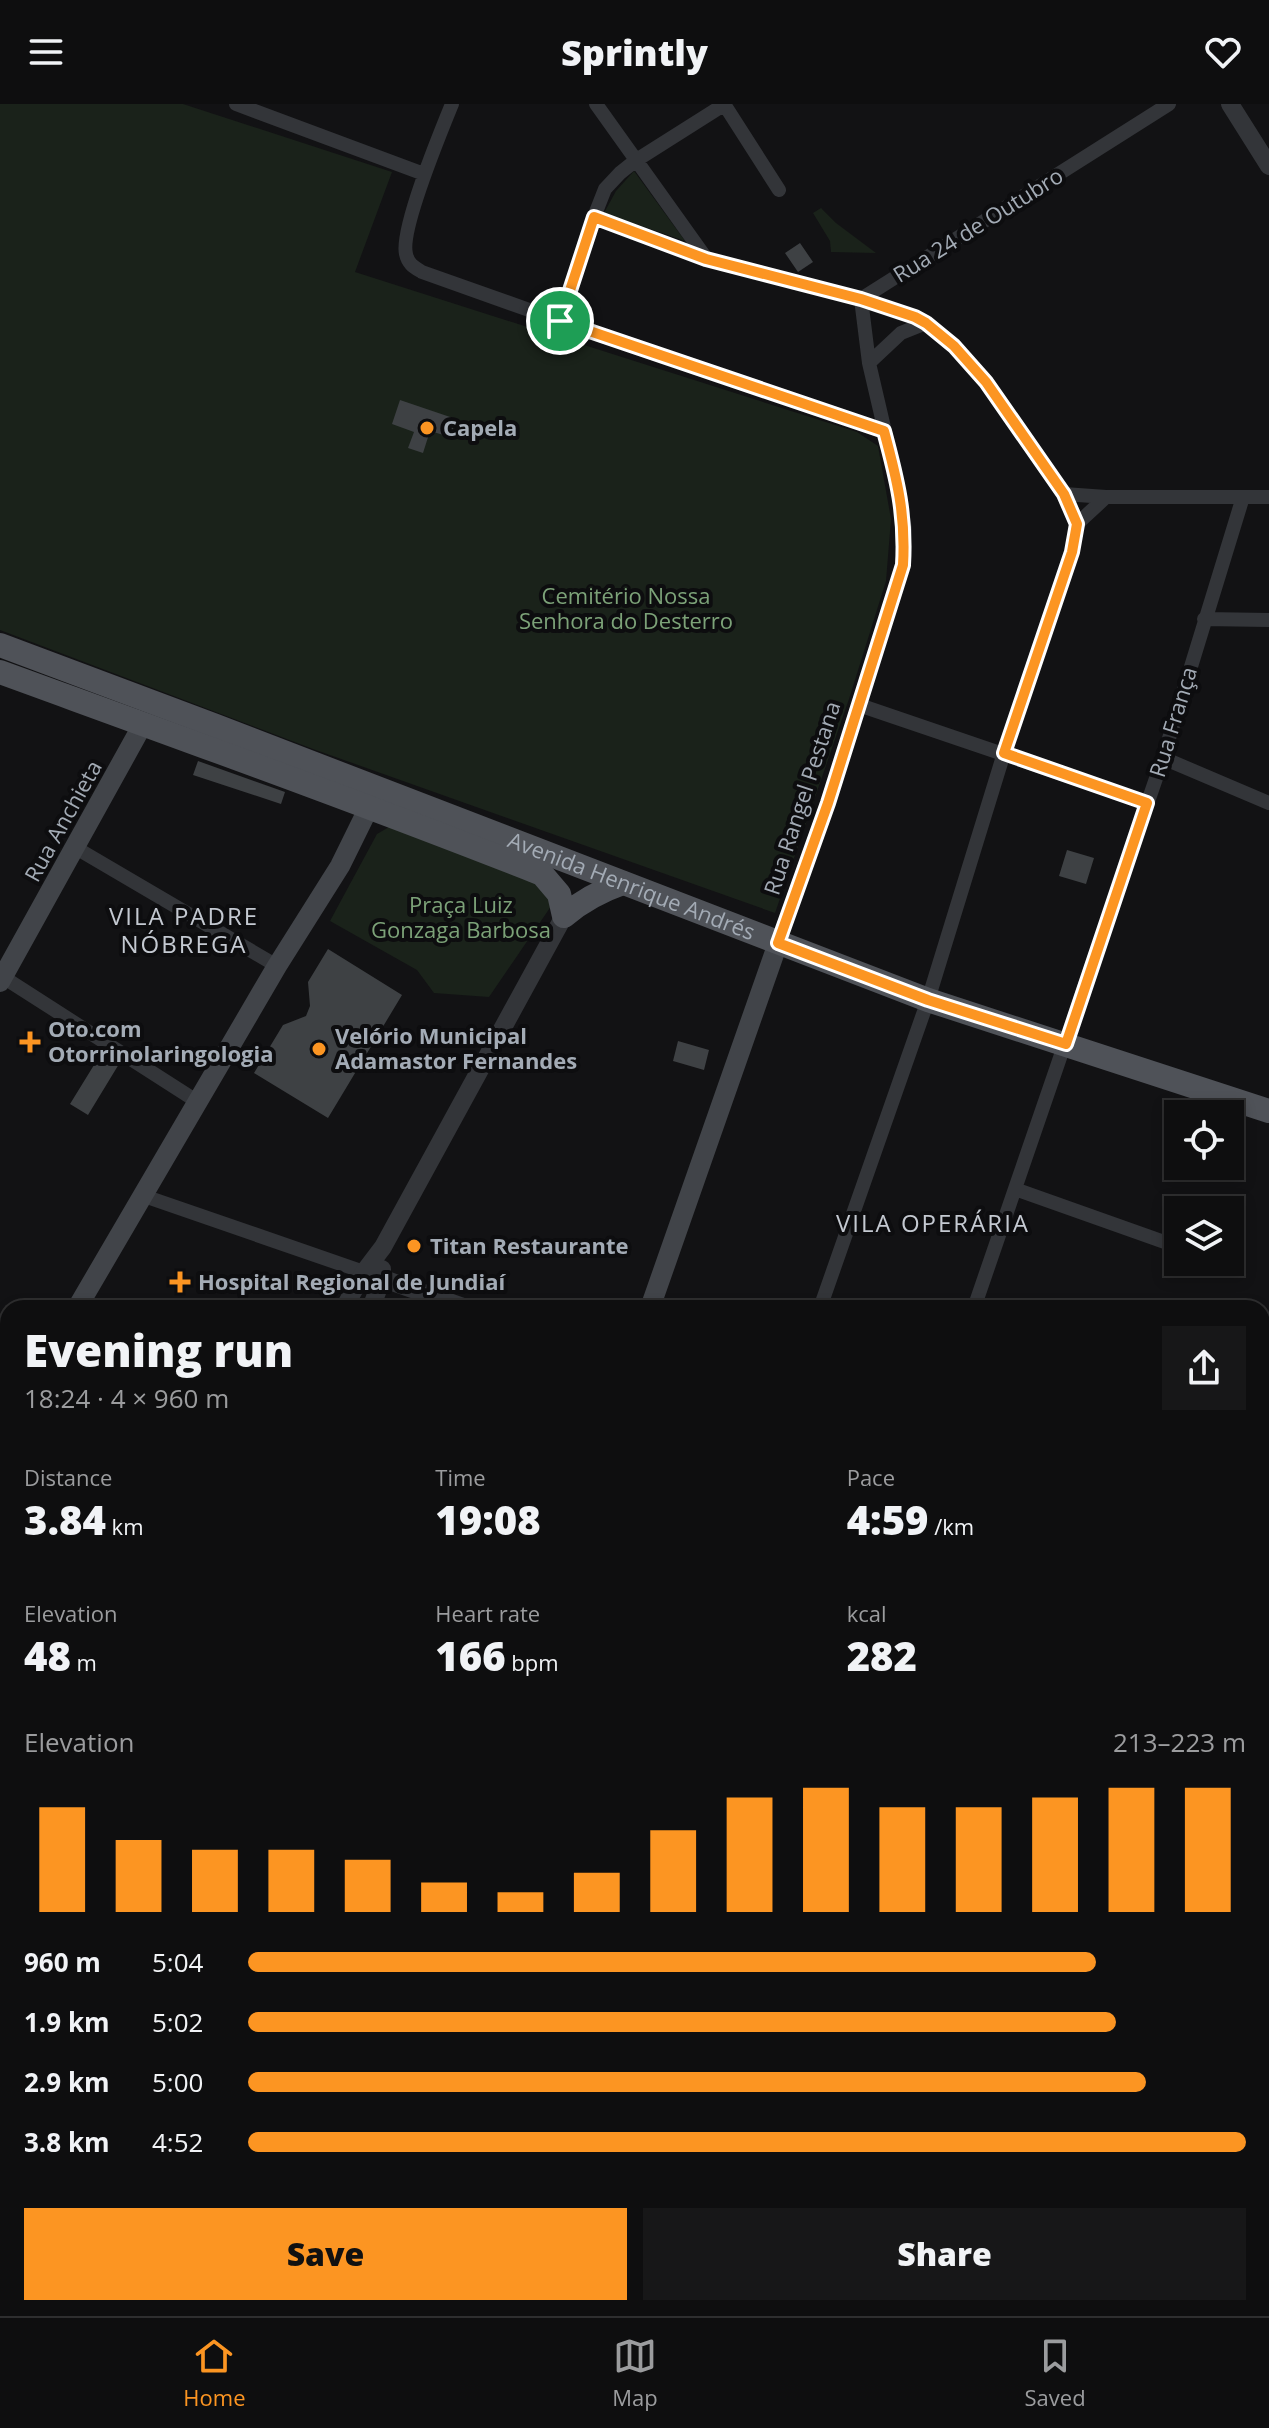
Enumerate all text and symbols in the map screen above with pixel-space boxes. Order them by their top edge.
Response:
text: Sprintly [561,28,708,77]
icon: menu [24,30,68,74]
icon: heart [1201,30,1245,74]
street label: Rua 24 de Outubro [887,160,1068,289]
pin [526,287,594,355]
icon: arrive [538,299,582,343]
place label: Capela [443,412,517,442]
marker: Capela [418,419,436,437]
park label: Cemitério Nossa Senhora do Desterro [519,580,733,635]
street label: Rua França [1141,663,1203,781]
street label: Rua Rangel Pestana [756,697,846,898]
street label: Rua Anchieta [16,754,108,887]
street label: Avenida Henrique Andrés [504,824,760,946]
park label: Praça Luiz Gonzaga Barbosa [371,889,551,944]
district label: VILA PADRE NÓBREGA [109,899,259,960]
place label: Oto.com Otorrinolaringologia [48,1013,273,1068]
place label: Velório Municipal Adamastor Fernandes [335,1020,577,1075]
marker: Oto.com Otorrinolaringologia [19,1031,41,1053]
marker: Velório Municipal Adamastor Fernandes [310,1040,328,1058]
map controls [1164,1100,1244,1276]
button: locate [1164,1100,1244,1180]
button: layers [1164,1196,1244,1276]
district label: VILA OPERÁRIA [836,1206,1030,1239]
place label: Titan Restaurante [430,1230,629,1260]
marker: Titan Restaurante [405,1237,423,1255]
place label: Hospital Regional de Jundiaí [198,1266,507,1296]
marker: Hospital Regional de Jundiaí [169,1271,191,1293]
text: Evening run [24,1320,293,1380]
button: share [1162,1326,1246,1410]
text: 18:24 · 4 × 960 m [24,1380,229,1416]
text: Distance [24,1462,112,1492]
text: Time [435,1462,486,1492]
text: Pace [847,1462,895,1492]
text: 3.84 [24,1492,106,1547]
text: 19:08 [435,1492,541,1547]
text: 4:59 [847,1492,929,1547]
text: km [106,1511,144,1541]
text: /km [929,1511,974,1541]
text: Elevation [24,1598,117,1628]
text: Heart rate [435,1598,540,1628]
text: kcal [847,1598,887,1628]
text: 48 [24,1628,71,1683]
text: 166 [435,1628,506,1683]
text: 282 [847,1628,917,1683]
text: m [71,1647,97,1677]
text: bpm [506,1647,559,1677]
text: Elevation [24,1724,134,1760]
text: 213–223 m [1113,1724,1246,1760]
text: 960 m [24,1944,101,1980]
text: 5:04 [152,1944,203,1980]
text: 1.9 km [24,2004,110,2040]
text: 5:02 [152,2004,203,2040]
text: 2.9 km [24,2064,110,2100]
text: 5:00 [152,2064,203,2100]
text: 3.8 km [24,2124,110,2160]
text: 4:52 [152,2124,203,2160]
button: Save [24,2208,627,2300]
button: Share [643,2208,1246,2300]
tab: Home [183,2334,246,2412]
tab: Map [612,2334,658,2412]
tab: Saved [1025,2334,1086,2412]

